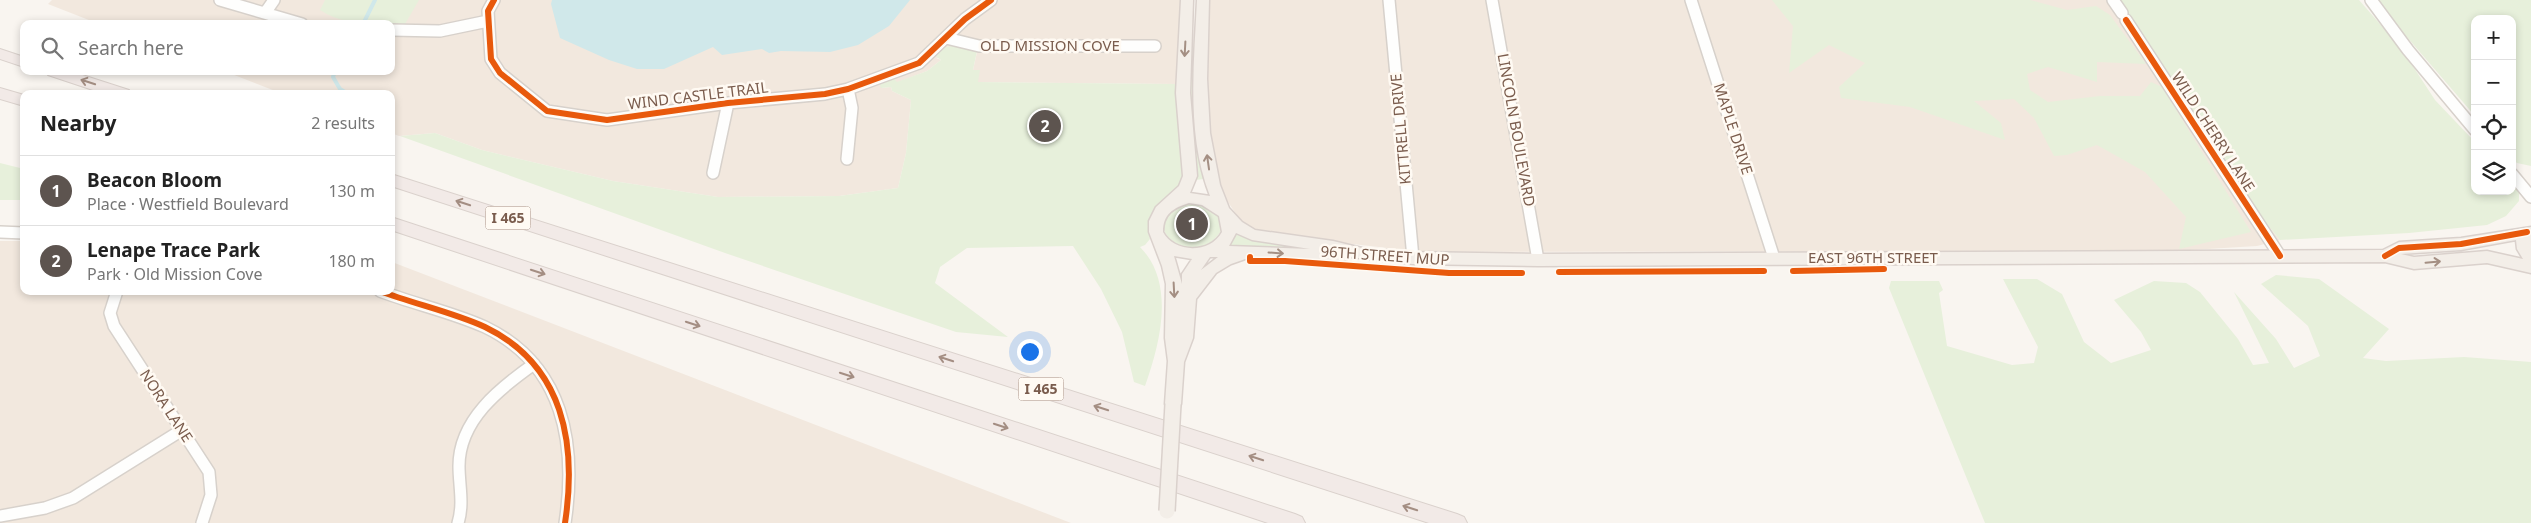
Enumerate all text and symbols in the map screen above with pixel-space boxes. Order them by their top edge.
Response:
map controls [2471,15,2516,195]
button: + [2471,15,2516,60]
search box [20,20,395,75]
icon: search [38,34,66,62]
text: Search here [78,35,184,61]
street label: OLD MISSION COVE [980,35,1120,55]
one-way arrow [1180,40,1189,56]
street label: LINCOLN BOULEVARD [1494,52,1540,208]
button: − [2471,60,2516,105]
street label: WILD CHERRY LANE [2168,68,2260,195]
street label: KITTRELL DRIVE [1385,73,1415,185]
street label: WIND CASTLE TRAIL [627,76,769,114]
one-way arrow [81,77,97,87]
street label: MAPLE DRIVE [1710,80,1758,177]
button: locate [2471,105,2516,150]
pin: 2 [1029,107,1061,145]
text: Nearby [40,109,116,137]
text: 2 results [311,112,375,134]
button: layers [2471,150,2516,195]
one-way arrow [1202,154,1212,170]
text: Beacon Bloom [87,167,222,193]
text: 1 [51,180,61,202]
text: 130 m [328,180,375,202]
text: Place · Westfield Boulevard [87,193,289,215]
one-way arrow [455,198,471,207]
pin: 1 [1176,205,1208,243]
road number: I 465 [486,207,530,230]
text: Lenape Trace Park [87,237,260,263]
street label: 96TH STREET MUP [1320,241,1450,269]
street label: EAST 96TH STREET [1808,247,1939,267]
one-way arrow [1268,249,1284,258]
text: 2 [51,250,61,272]
text: 180 m [328,250,375,272]
one-way arrow [2424,258,2440,267]
text: Park · Old Mission Cove [87,263,263,285]
one-way arrow [530,268,546,278]
one-way arrow [1169,282,1178,298]
one-way arrow [684,319,700,329]
your location [1017,339,1043,365]
one-way arrow [939,353,955,363]
street label: NORA LANE [136,365,198,446]
one-way arrow [839,370,855,380]
road number: I 465 [1018,378,1064,400]
one-way arrow [1093,403,1109,413]
one-way arrow [993,421,1009,431]
one-way arrow [1248,453,1264,463]
one-way arrow [1403,503,1419,512]

